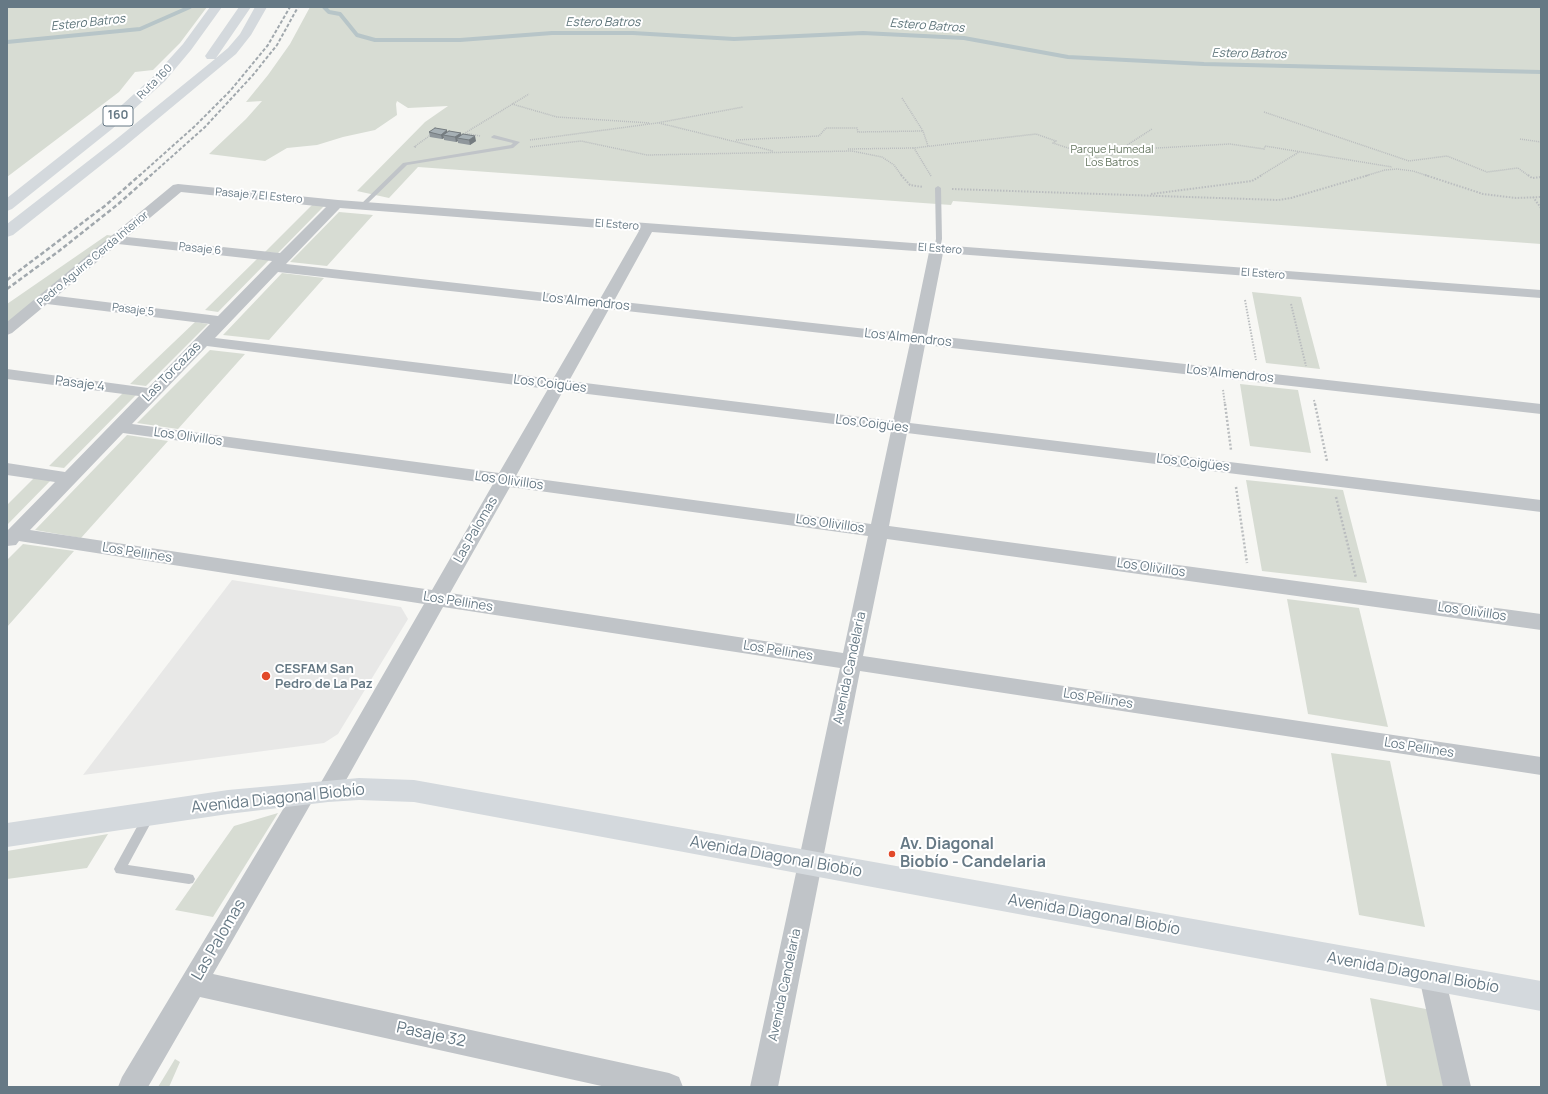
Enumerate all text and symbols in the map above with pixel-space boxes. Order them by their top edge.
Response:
water label: Estero Batros [50,12,126,34]
water label: Estero Batros [566,16,640,30]
water label: Estero Batros [889,16,965,36]
water label: Estero Batros [1211,46,1287,62]
street label: Ruta 160 [135,62,175,102]
road number: 160 [103,106,133,126]
park label: Parque Humedal Los Batros [1070,143,1154,169]
street label: Pasaje 7 El Estero [215,186,303,206]
street label: Pedro Aguirre Cerda Interior [35,209,151,309]
street label: El Estero [595,217,639,233]
street label: Pasaje 6 [178,240,222,258]
street label: El Estero [918,241,962,257]
street label: El Estero [1241,266,1285,282]
street label: Los Almendros [542,290,630,314]
street label: Pasaje 5 [111,301,155,319]
street label: Los Almendros [864,326,952,350]
street label: Las Torcazas [140,339,204,405]
street label: Los Almendros [1186,362,1274,386]
street label: Los Coigües [513,372,587,396]
street label: Pasaje 4 [54,373,106,395]
street label: Los Coigües [835,412,909,436]
street label: Los Olivillos [153,424,223,450]
street label: Los Coigües [1156,451,1230,475]
street label: Los Olivillos [474,468,544,494]
street label: Las Palomas [451,494,501,566]
street label: Los Olivillos [795,511,865,537]
street label: Los Pellines [101,540,173,566]
street label: Los Olivillos [1116,555,1186,581]
street label: Los Pellines [422,589,494,615]
street label: Los Olivillos [1437,599,1507,625]
street label: Avenida Candelaria [830,610,870,726]
street label: Los Pellines [742,638,814,664]
place label: CESFAM San Pedro de La Paz [275,661,373,692]
marker: CESFAM San Pedro de La Paz [260,670,272,682]
street label: Los Pellines [1062,686,1134,712]
street label: Los Pellines [1383,735,1455,761]
street label: Avenida Diagonal Biobío [190,780,366,818]
street label: Avenida Diagonal Biobío [688,832,864,882]
place label: Av. Diagonal Biobío - Candelaria [900,835,1046,873]
marker: Av. Diagonal Biobío - Candelaria [887,849,897,859]
street label: Avenida Diagonal Biobío [1006,890,1182,940]
street label: Las Palomas [188,896,250,984]
street label: Avenida Candelaria [765,927,805,1043]
street label: Avenida Diagonal Biobío [1325,948,1501,998]
street label: Pasaje 32 [395,1018,467,1052]

